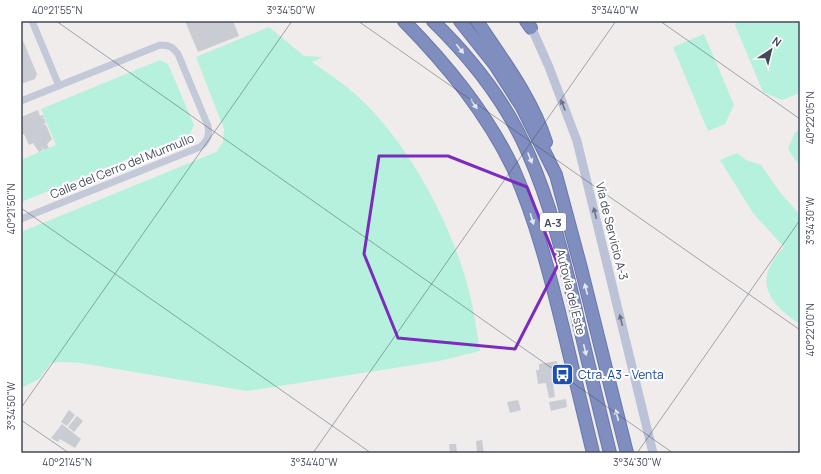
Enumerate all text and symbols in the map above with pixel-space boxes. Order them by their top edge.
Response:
text: 40°21'55"N [32,3,82,17]
text: 3°34'50"W [267,3,316,17]
text: 3°34'40"W [591,3,639,17]
north arrow [751,30,791,70]
text: N [769,33,785,50]
one-way arrow [455,43,464,54]
text: 40°22'05"N [803,92,817,144]
one-way arrow [471,98,478,109]
one-way arrow [560,99,566,111]
street label: Calle del Cerro del Murmullo [47,129,197,203]
one-way arrow [527,152,533,163]
street label: Vía de Servicio A-3 [592,180,632,282]
text: 40°21'50"N [4,183,18,234]
text: 3°34'30"W [803,196,817,245]
one-way arrow [592,206,598,218]
road number: A-3 [540,213,566,231]
one-way arrow [529,214,535,226]
street label: Autovía del Este [552,247,590,337]
one-way arrow [583,283,589,295]
text: 40°22'00"N [803,303,817,357]
one-way arrow [618,314,624,326]
one-way arrow [583,344,589,356]
bus stop icon: Ctra. A3 - Venta [550,361,576,387]
place label: Ctra. A3 - Venta [578,366,664,383]
text: 3°34'50"W [4,381,18,430]
one-way arrow [614,409,620,421]
text: 40°21'45"N [42,455,92,469]
text: 3°34'40"W [290,455,338,469]
text: 3°34'30"W [613,455,662,469]

